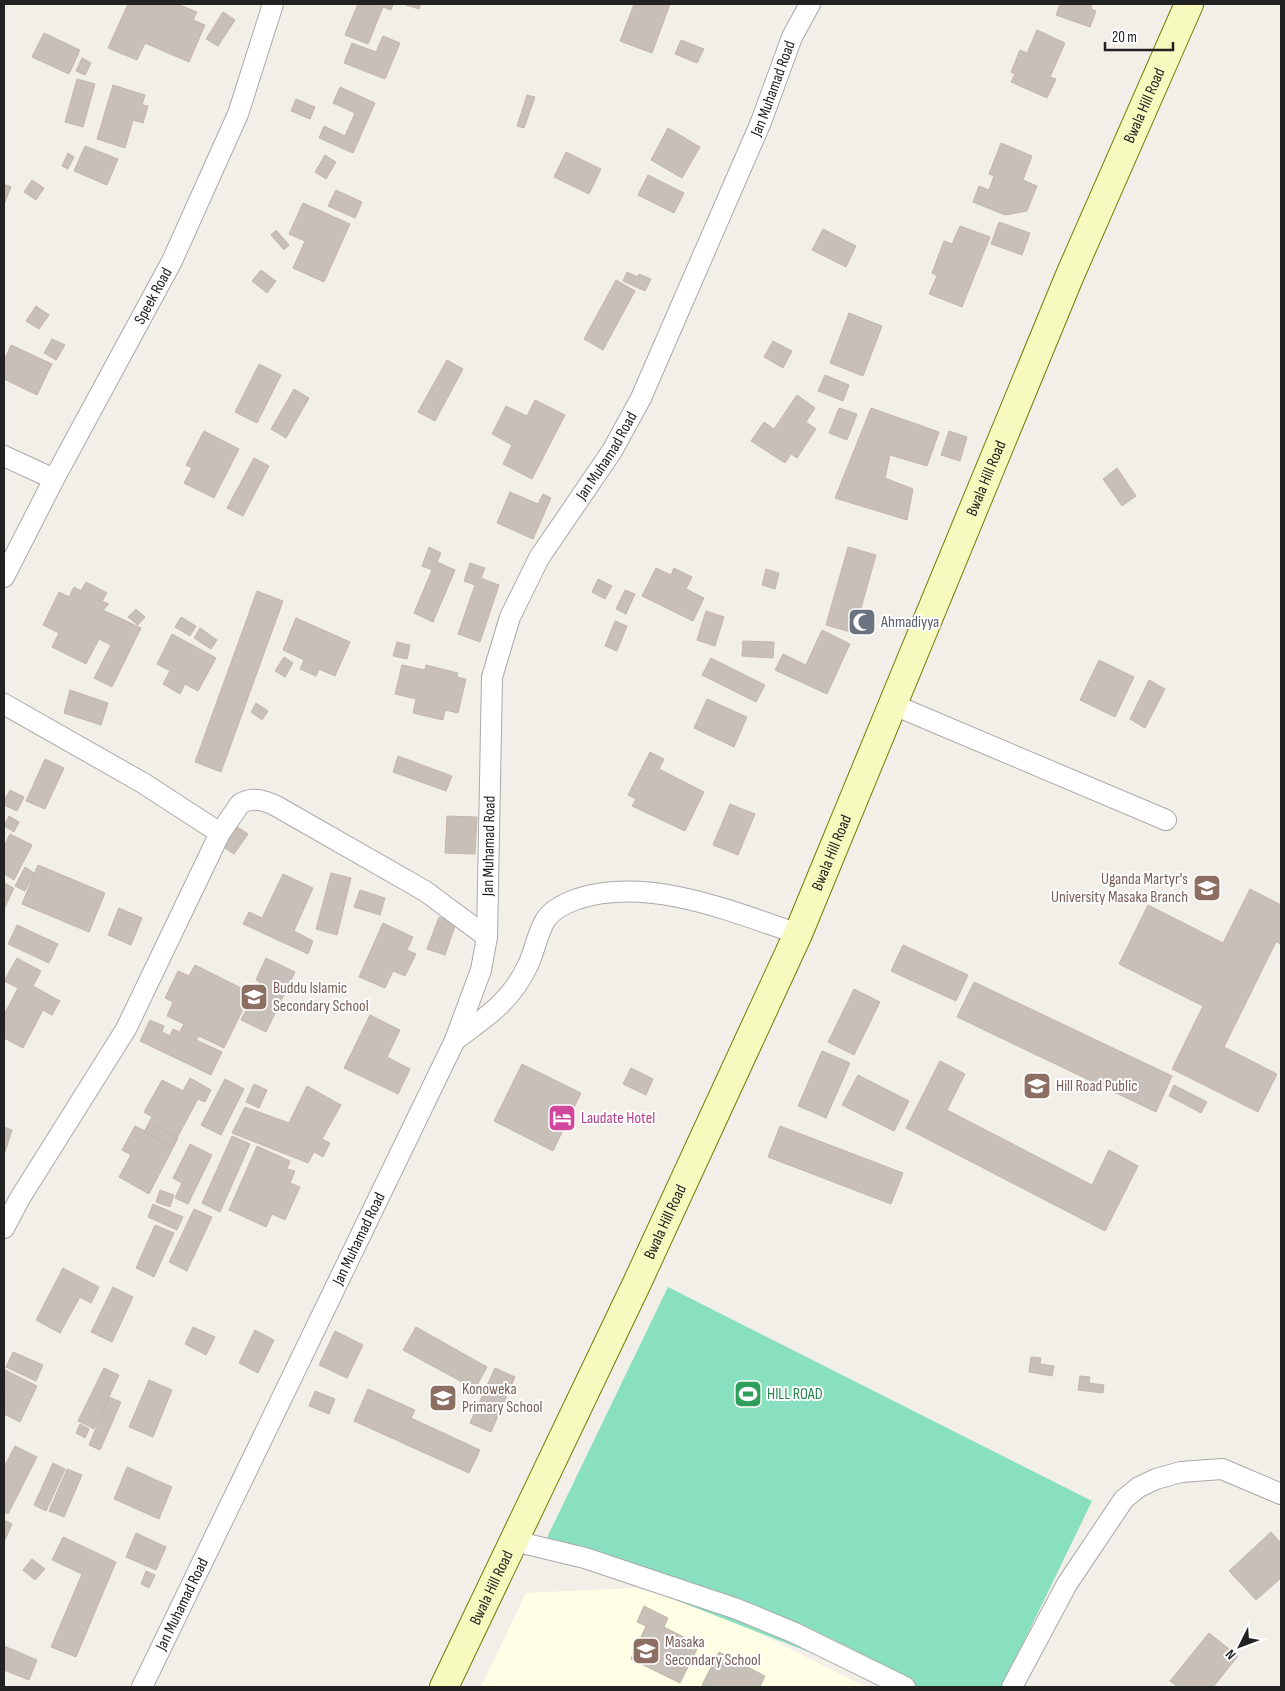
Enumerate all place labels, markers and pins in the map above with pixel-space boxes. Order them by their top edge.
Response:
mosque icon: Ahmadiyya [847,607,877,637]
place label: Ahmadiyya [880,613,939,632]
place label: Uganda Martyr's University Masaka Branch [1051,870,1188,907]
school or university icon: Uganda Martyr's University Masaka Branch [1192,873,1222,903]
place label: Buddu Islamic Secondary School [273,979,369,1016]
school or university icon: Buddu Islamic Secondary School [239,982,269,1012]
school or university icon: Hill Road Public [1022,1071,1052,1101]
place label: Hill Road Public [1056,1077,1138,1096]
hotel icon: Laudate Hotel [547,1103,577,1133]
place label: Laudate Hotel [581,1109,655,1128]
sports icon: HILL ROAD [733,1379,763,1409]
place label: Konoweka Primary School [462,1380,543,1417]
school or university icon: Konoweka Primary School [428,1383,458,1413]
place label: HILL ROAD [767,1385,823,1404]
place label: Masaka Secondary School [665,1633,761,1670]
school or university icon: Masaka Secondary School [631,1636,661,1666]

